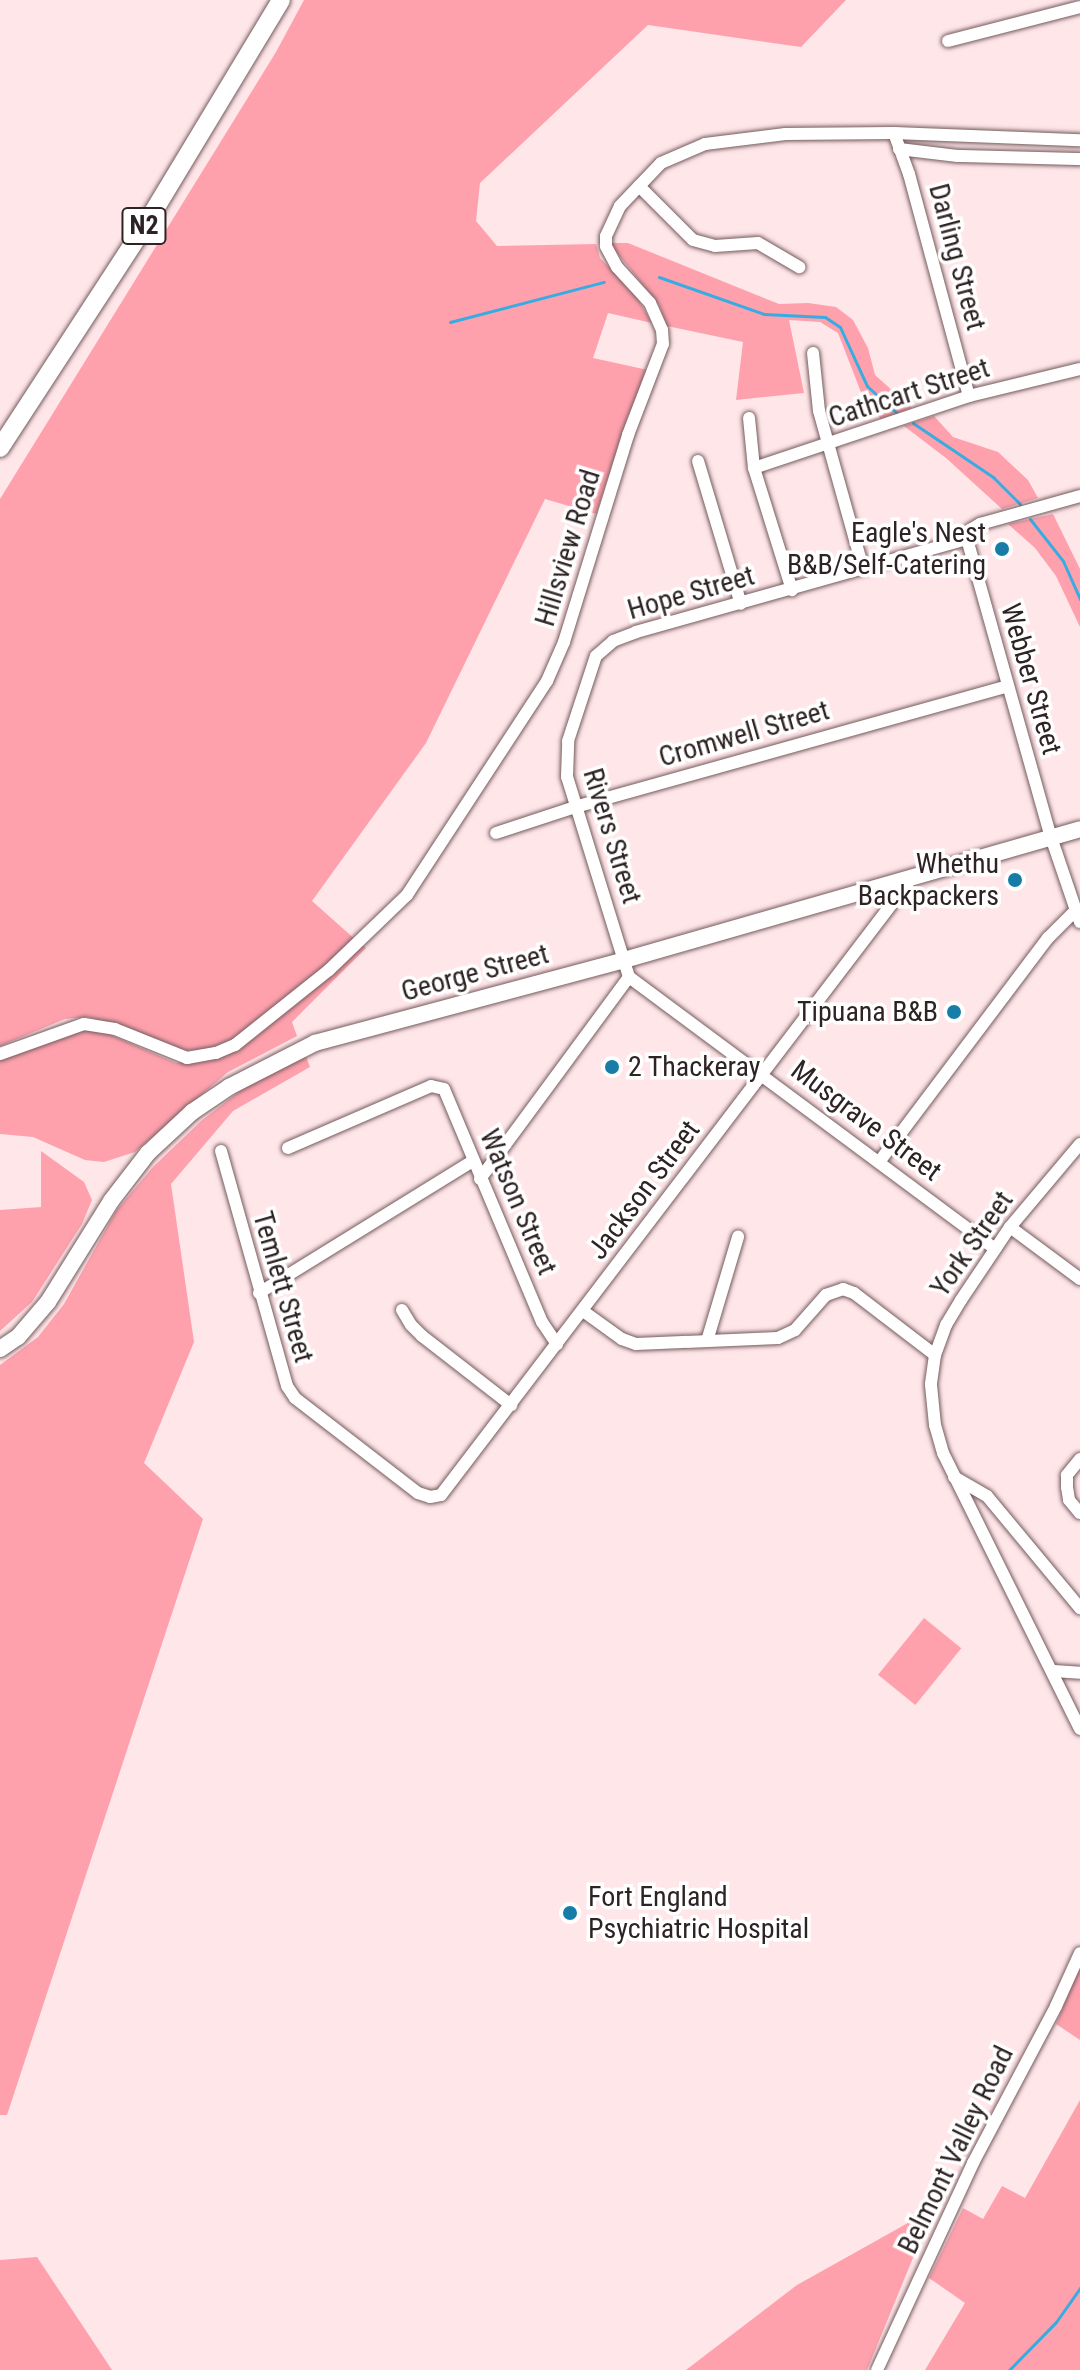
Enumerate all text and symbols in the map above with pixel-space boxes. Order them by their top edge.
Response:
street label: Darling Street [921,180,993,334]
road number: N2 [120,204,168,248]
street label: Cathcart Street [824,351,994,435]
street label: Hillsview Road [528,466,608,630]
place label: Eagle's Nest B&B/Self-Catering [787,516,986,582]
marker: Eagle's Nest B&B/Self-Catering [993,540,1011,558]
street label: Hope Street [624,559,758,627]
street label: Webber Street [993,600,1069,758]
street label: Cromwell Street [655,694,833,774]
street label: Rivers Street [576,764,648,908]
place label: Whethu Backpackers [858,847,999,913]
marker: Whethu Backpackers [1006,871,1024,889]
street label: George Street [398,937,552,1009]
place label: Tipuana B&B [797,995,938,1029]
marker: Tipuana B&B [945,1003,963,1021]
place label: 2 Thackeray [628,1050,761,1084]
street label: Musgrave Street [784,1054,948,1188]
marker: 2 Thackeray [603,1058,621,1076]
street label: Jackson Street [581,1114,707,1266]
street label: Watson Street [472,1124,564,1280]
street label: York Street [924,1185,1020,1303]
street label: Temlett Street [245,1208,321,1366]
place label: Fort England Psychiatric Hospital [588,1880,809,1946]
marker: Fort England Psychiatric Hospital [559,1902,581,1924]
street label: Belmont Valley Road [891,2041,1021,2259]

